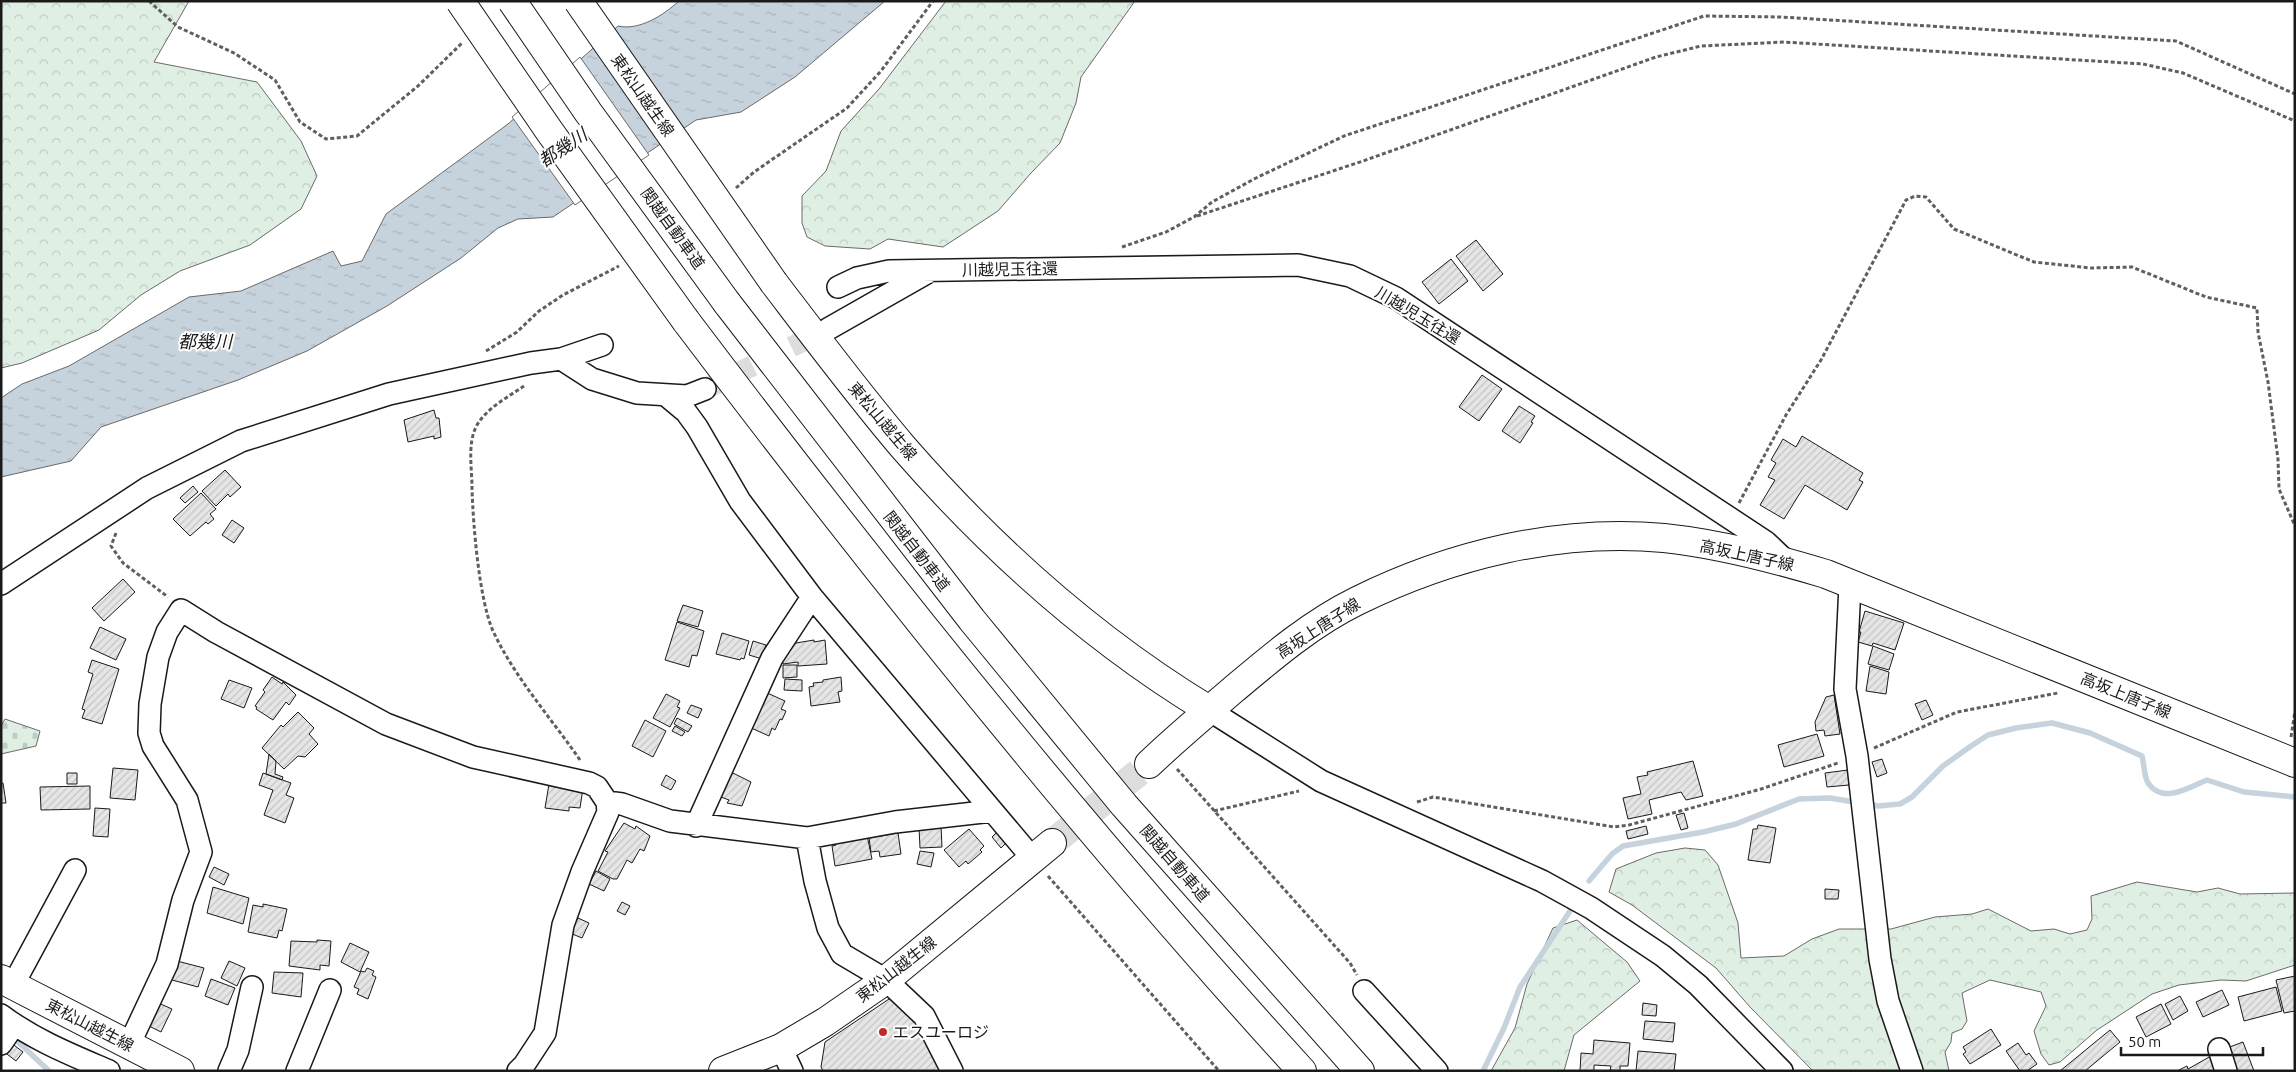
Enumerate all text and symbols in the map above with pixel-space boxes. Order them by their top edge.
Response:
street label: 東松山越生線 [608,51,678,139]
water label: 都幾川 [534,123,592,171]
street label: 関越自動車道 [638,184,708,272]
street label: 川越児玉往還 [962,259,1058,279]
street label: 川越児玉往還 [1372,283,1464,347]
water label: 都幾川 [178,331,234,351]
street label: 東松山越生線 [845,378,921,464]
street label: 関越自動車道 [880,508,954,594]
street label: 高坂上唐子線 [1698,536,1796,574]
street label: 高坂上唐子線 [1273,594,1363,662]
street label: 高坂上唐子線 [2078,669,2174,721]
street label: 関越自動車道 [1137,821,1213,905]
street label: 東松山越生線 [853,932,939,1006]
street label: 東松山越生線 [43,995,137,1055]
place label: エスユーロジ [893,1023,989,1041]
scale bar [2121,1024,2264,1056]
marker: エスユーロジ [877,1026,889,1038]
text: 50 m [2128,1033,2161,1050]

